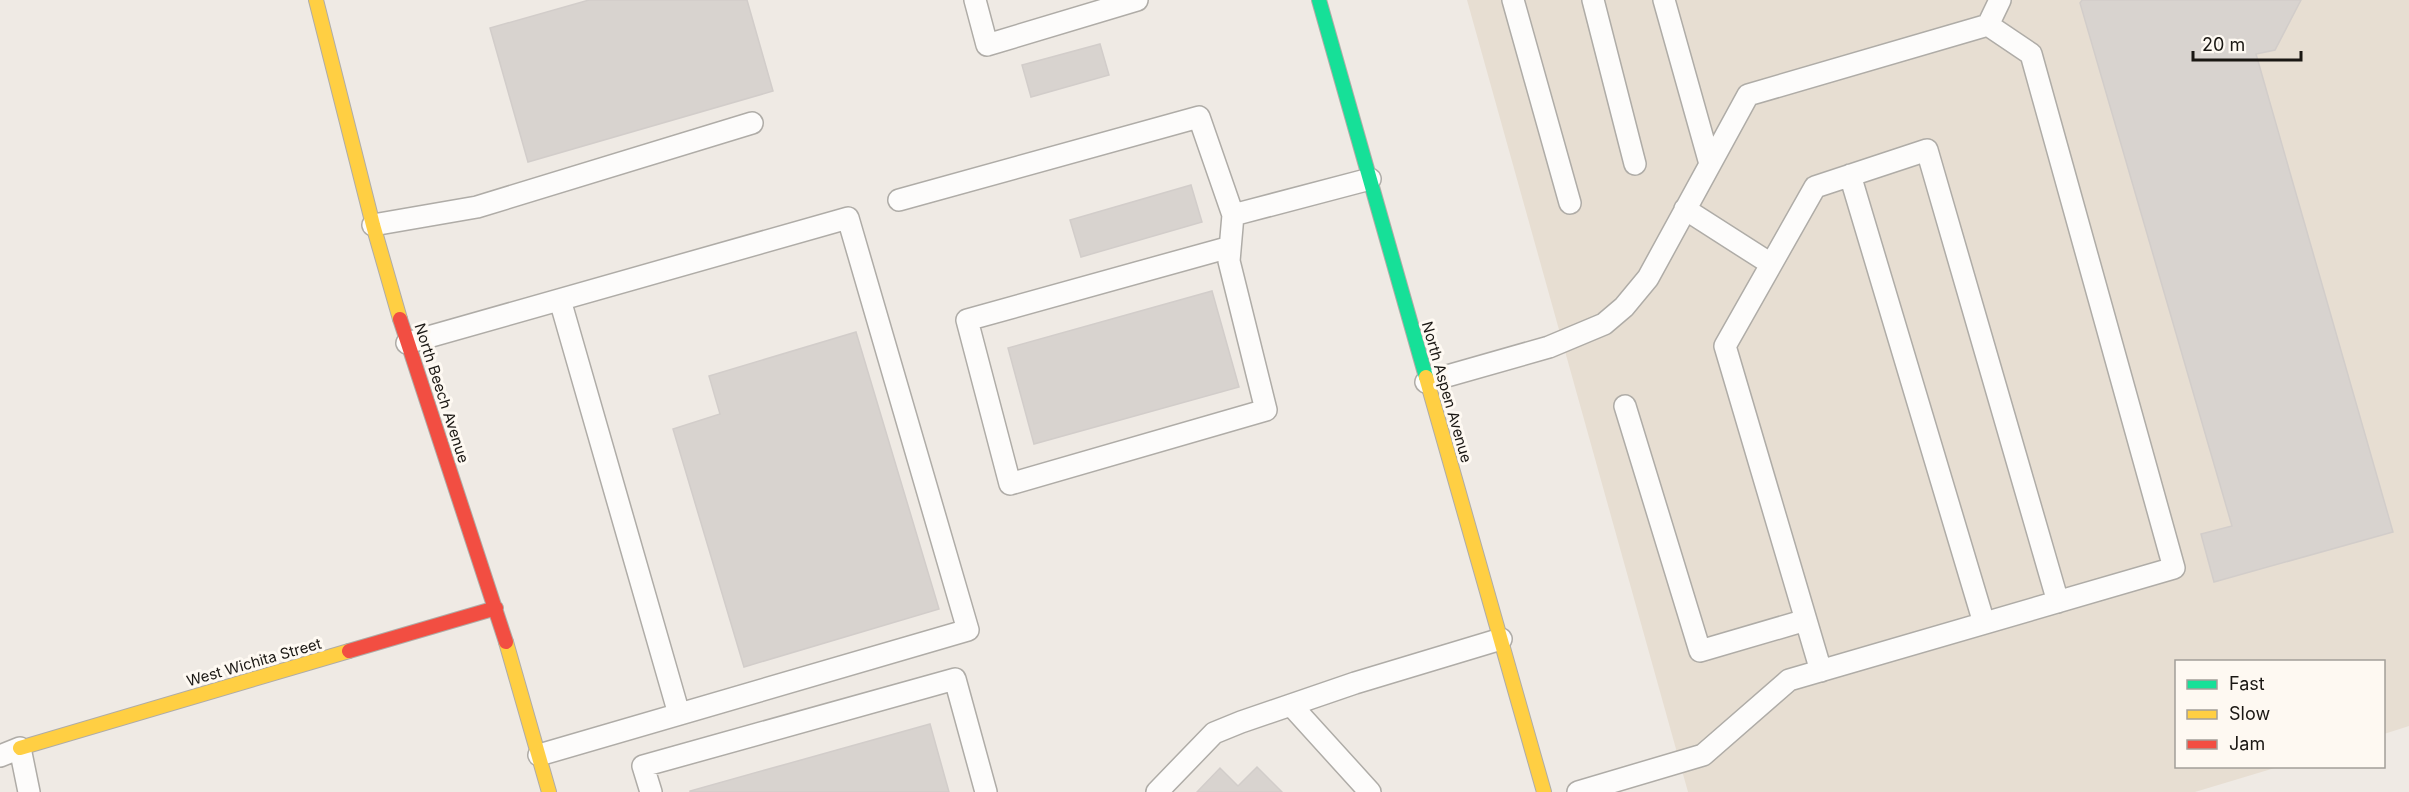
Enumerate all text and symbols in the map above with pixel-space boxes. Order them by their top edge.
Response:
scale bar [2193,24,2301,62]
text: 20 m [2202,34,2245,55]
street label: North Aspen Avenue [1418,319,1476,465]
street label: North Beech Avenue [410,321,474,465]
street label: West Wichita Street [184,634,324,690]
legend [2175,660,2385,768]
text: Fast [2229,673,2265,694]
text: Slow [2229,703,2270,724]
text: Jam [2229,733,2265,754]

